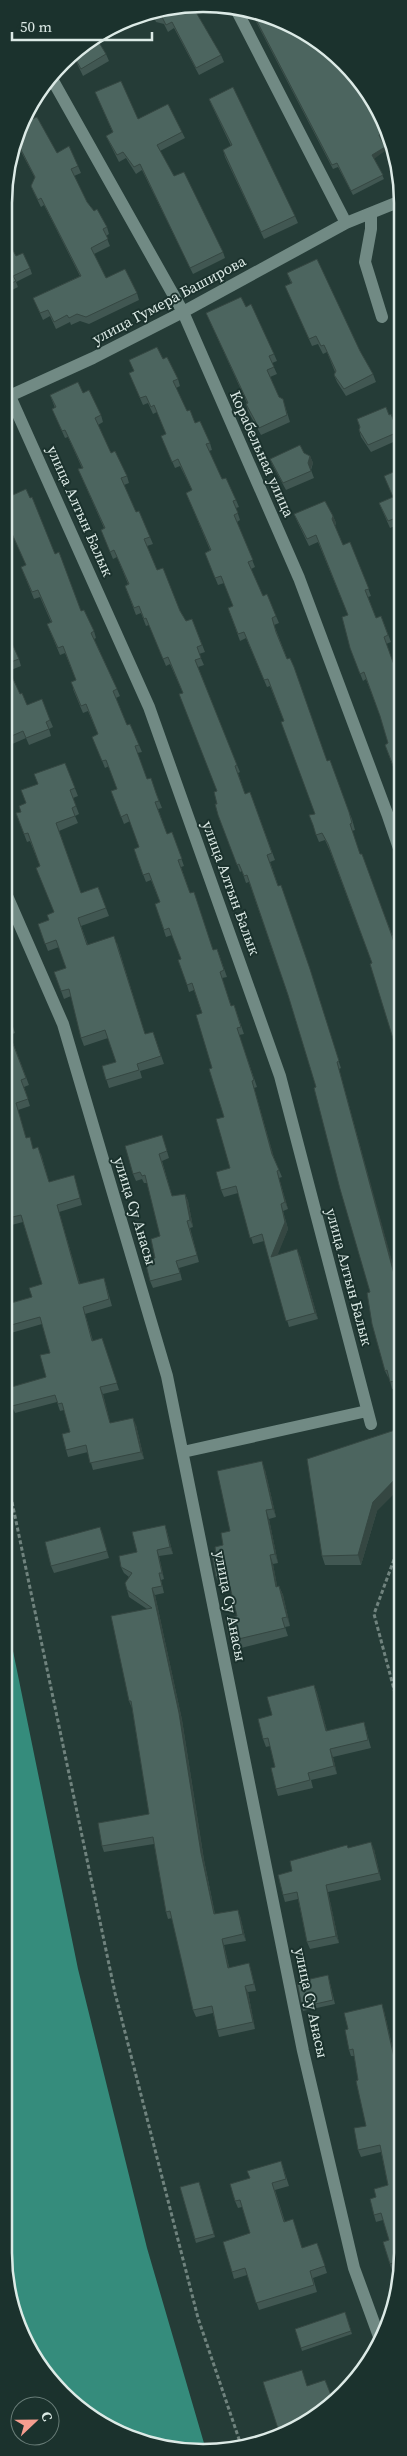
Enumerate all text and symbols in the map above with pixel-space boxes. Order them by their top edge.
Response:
scale bar [12,10,152,42]
text: 50 m [20,16,52,37]
street label: улица Гумера Баширова [88,250,250,349]
street label: Корабельная улица [225,387,300,521]
street label: улица Алтын Балык [42,442,119,580]
street label: улица Алтын Балык [197,818,266,959]
street label: улица Су Анасы [109,1154,162,1267]
street label: улица Алтын Балык [321,1206,378,1349]
street label: улица Су Анасы [209,1549,251,1663]
street label: улица Су Анасы [290,1946,333,2060]
north arrow [10,2396,60,2446]
text: С [36,2408,58,2424]

